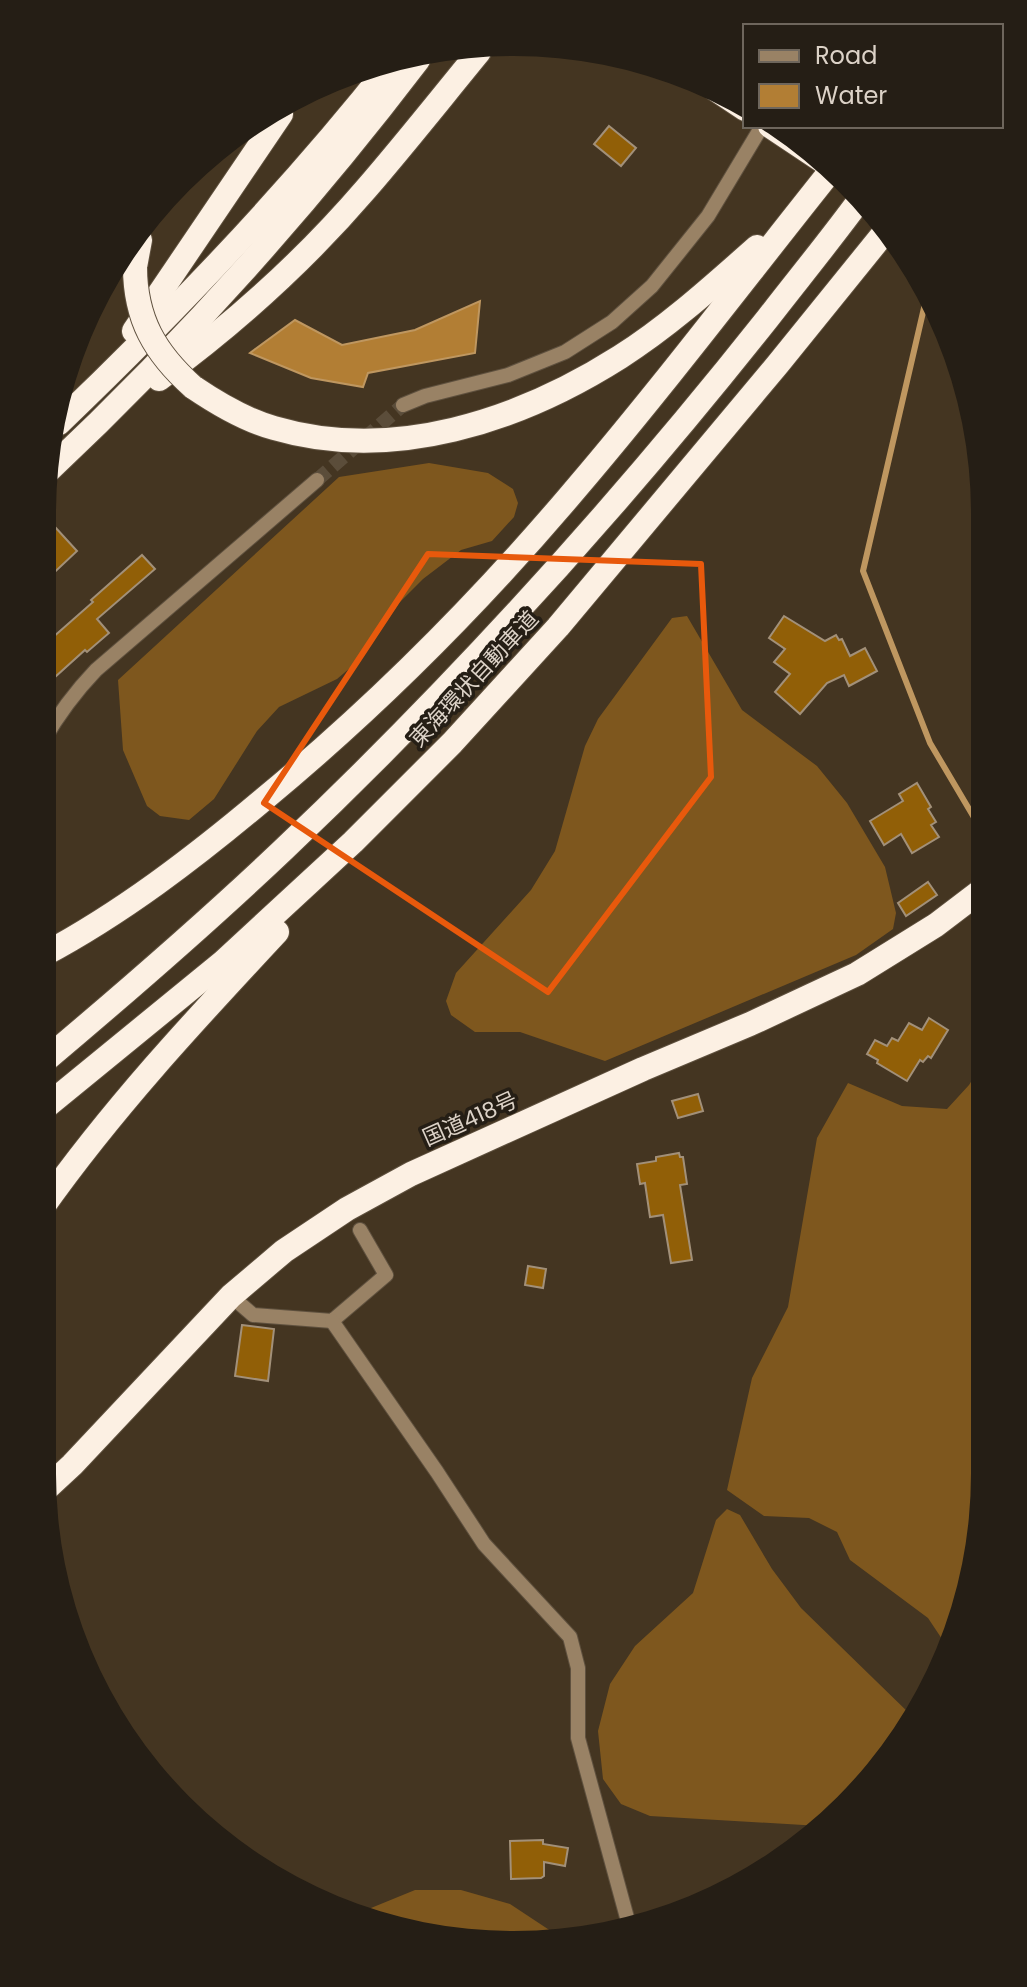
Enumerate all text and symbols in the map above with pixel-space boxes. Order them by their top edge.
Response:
legend [743,24,1003,128]
text: Road [815,39,877,72]
text: Water [815,79,887,112]
street label: 東海環状自動車道 [403,604,545,754]
street label: 国道418号 [418,1084,522,1154]

